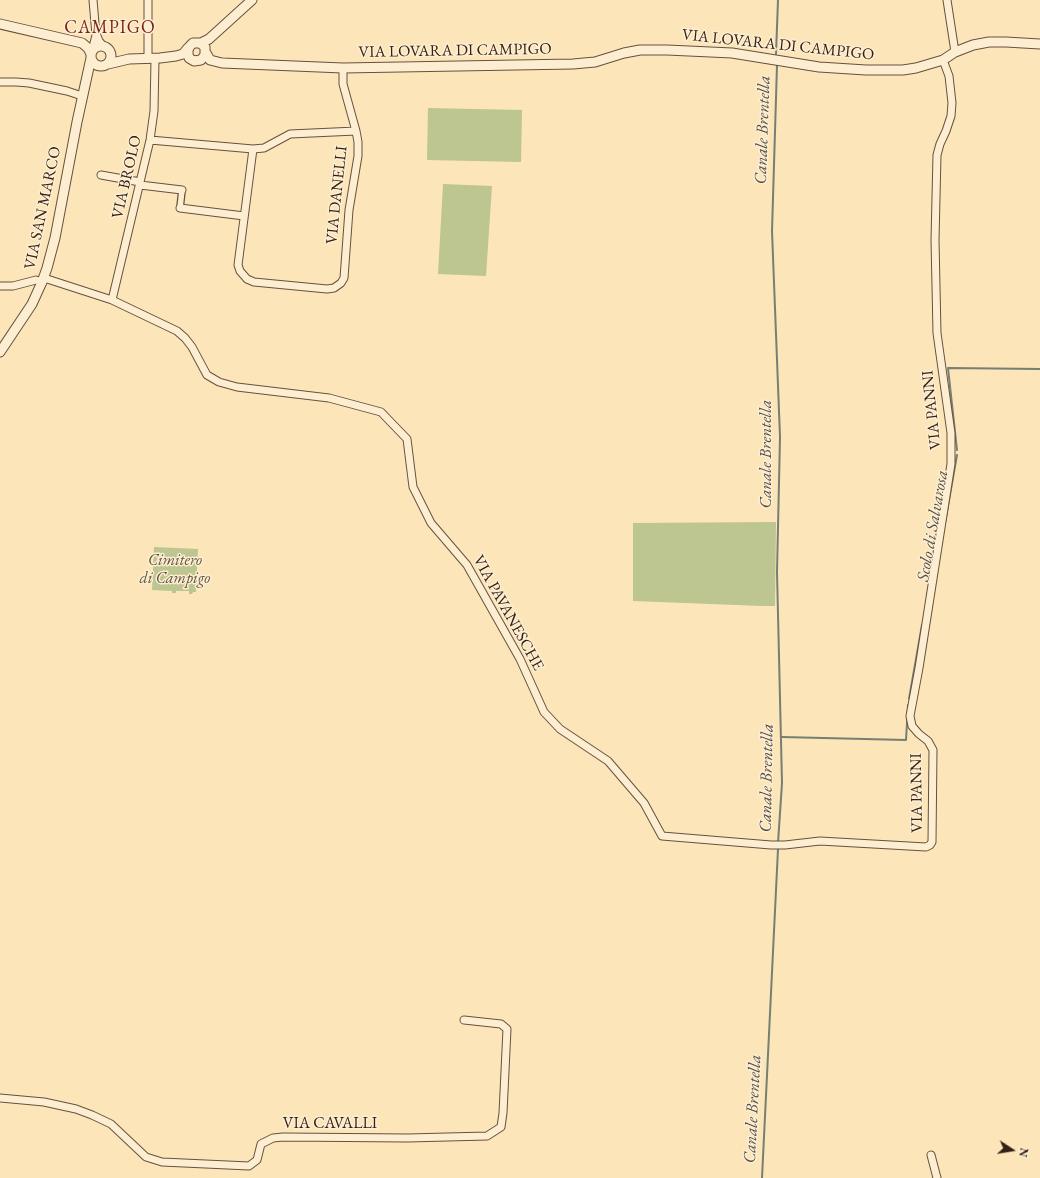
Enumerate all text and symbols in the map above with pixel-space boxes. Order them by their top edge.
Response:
district label: CAMPIGO [64,17,156,39]
street label: VIA LOVARA DI CAMPIGO [681,25,875,65]
street label: VIA LOVARA DI CAMPIGO [358,40,552,62]
water label: Canale Brentella [751,75,775,185]
street label: VIA BROLO [108,133,146,221]
street label: VIA SAN MARCO [21,145,65,271]
street label: VIA DANELLI [322,145,352,245]
street label: VIA PANNI [918,369,946,451]
water label: Canale Brentella [756,400,776,508]
water label: Scolo di Salvarosa [913,469,953,583]
park label: Cimitero di Campigo [140,551,210,589]
street label: VIA PAVANESCHE [468,552,548,674]
water label: Canale Brentella [756,723,778,833]
street label: VIA PANNI [907,753,927,833]
water label: Canale Brentella [740,1054,766,1164]
street label: VIA CAVALLI [283,1114,377,1134]
north arrow [992,1130,1032,1170]
text: N [1016,1147,1032,1158]

